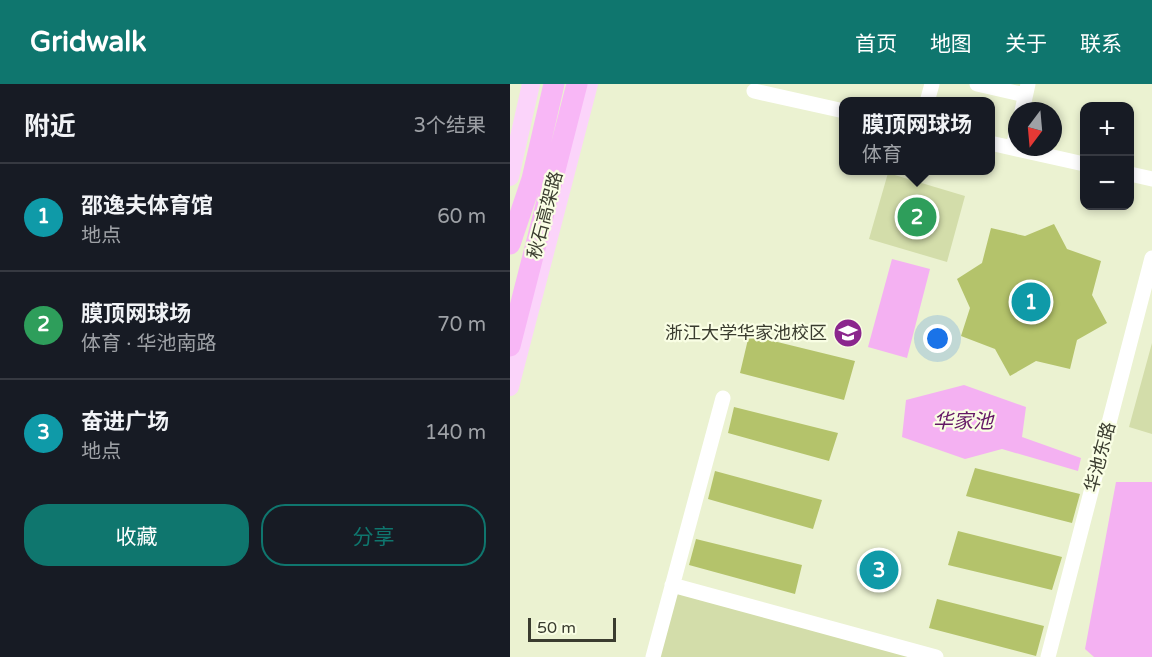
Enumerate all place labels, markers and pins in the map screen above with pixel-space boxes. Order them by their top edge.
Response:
pin: 2 [898,194,936,240]
pin: 1 [1012,280,1050,324]
school or university icon: 浙江大学华家池校区 [832,317,864,349]
place label: 浙江大学华家池校区 [665,322,827,344]
pin: 3 [860,548,898,592]

